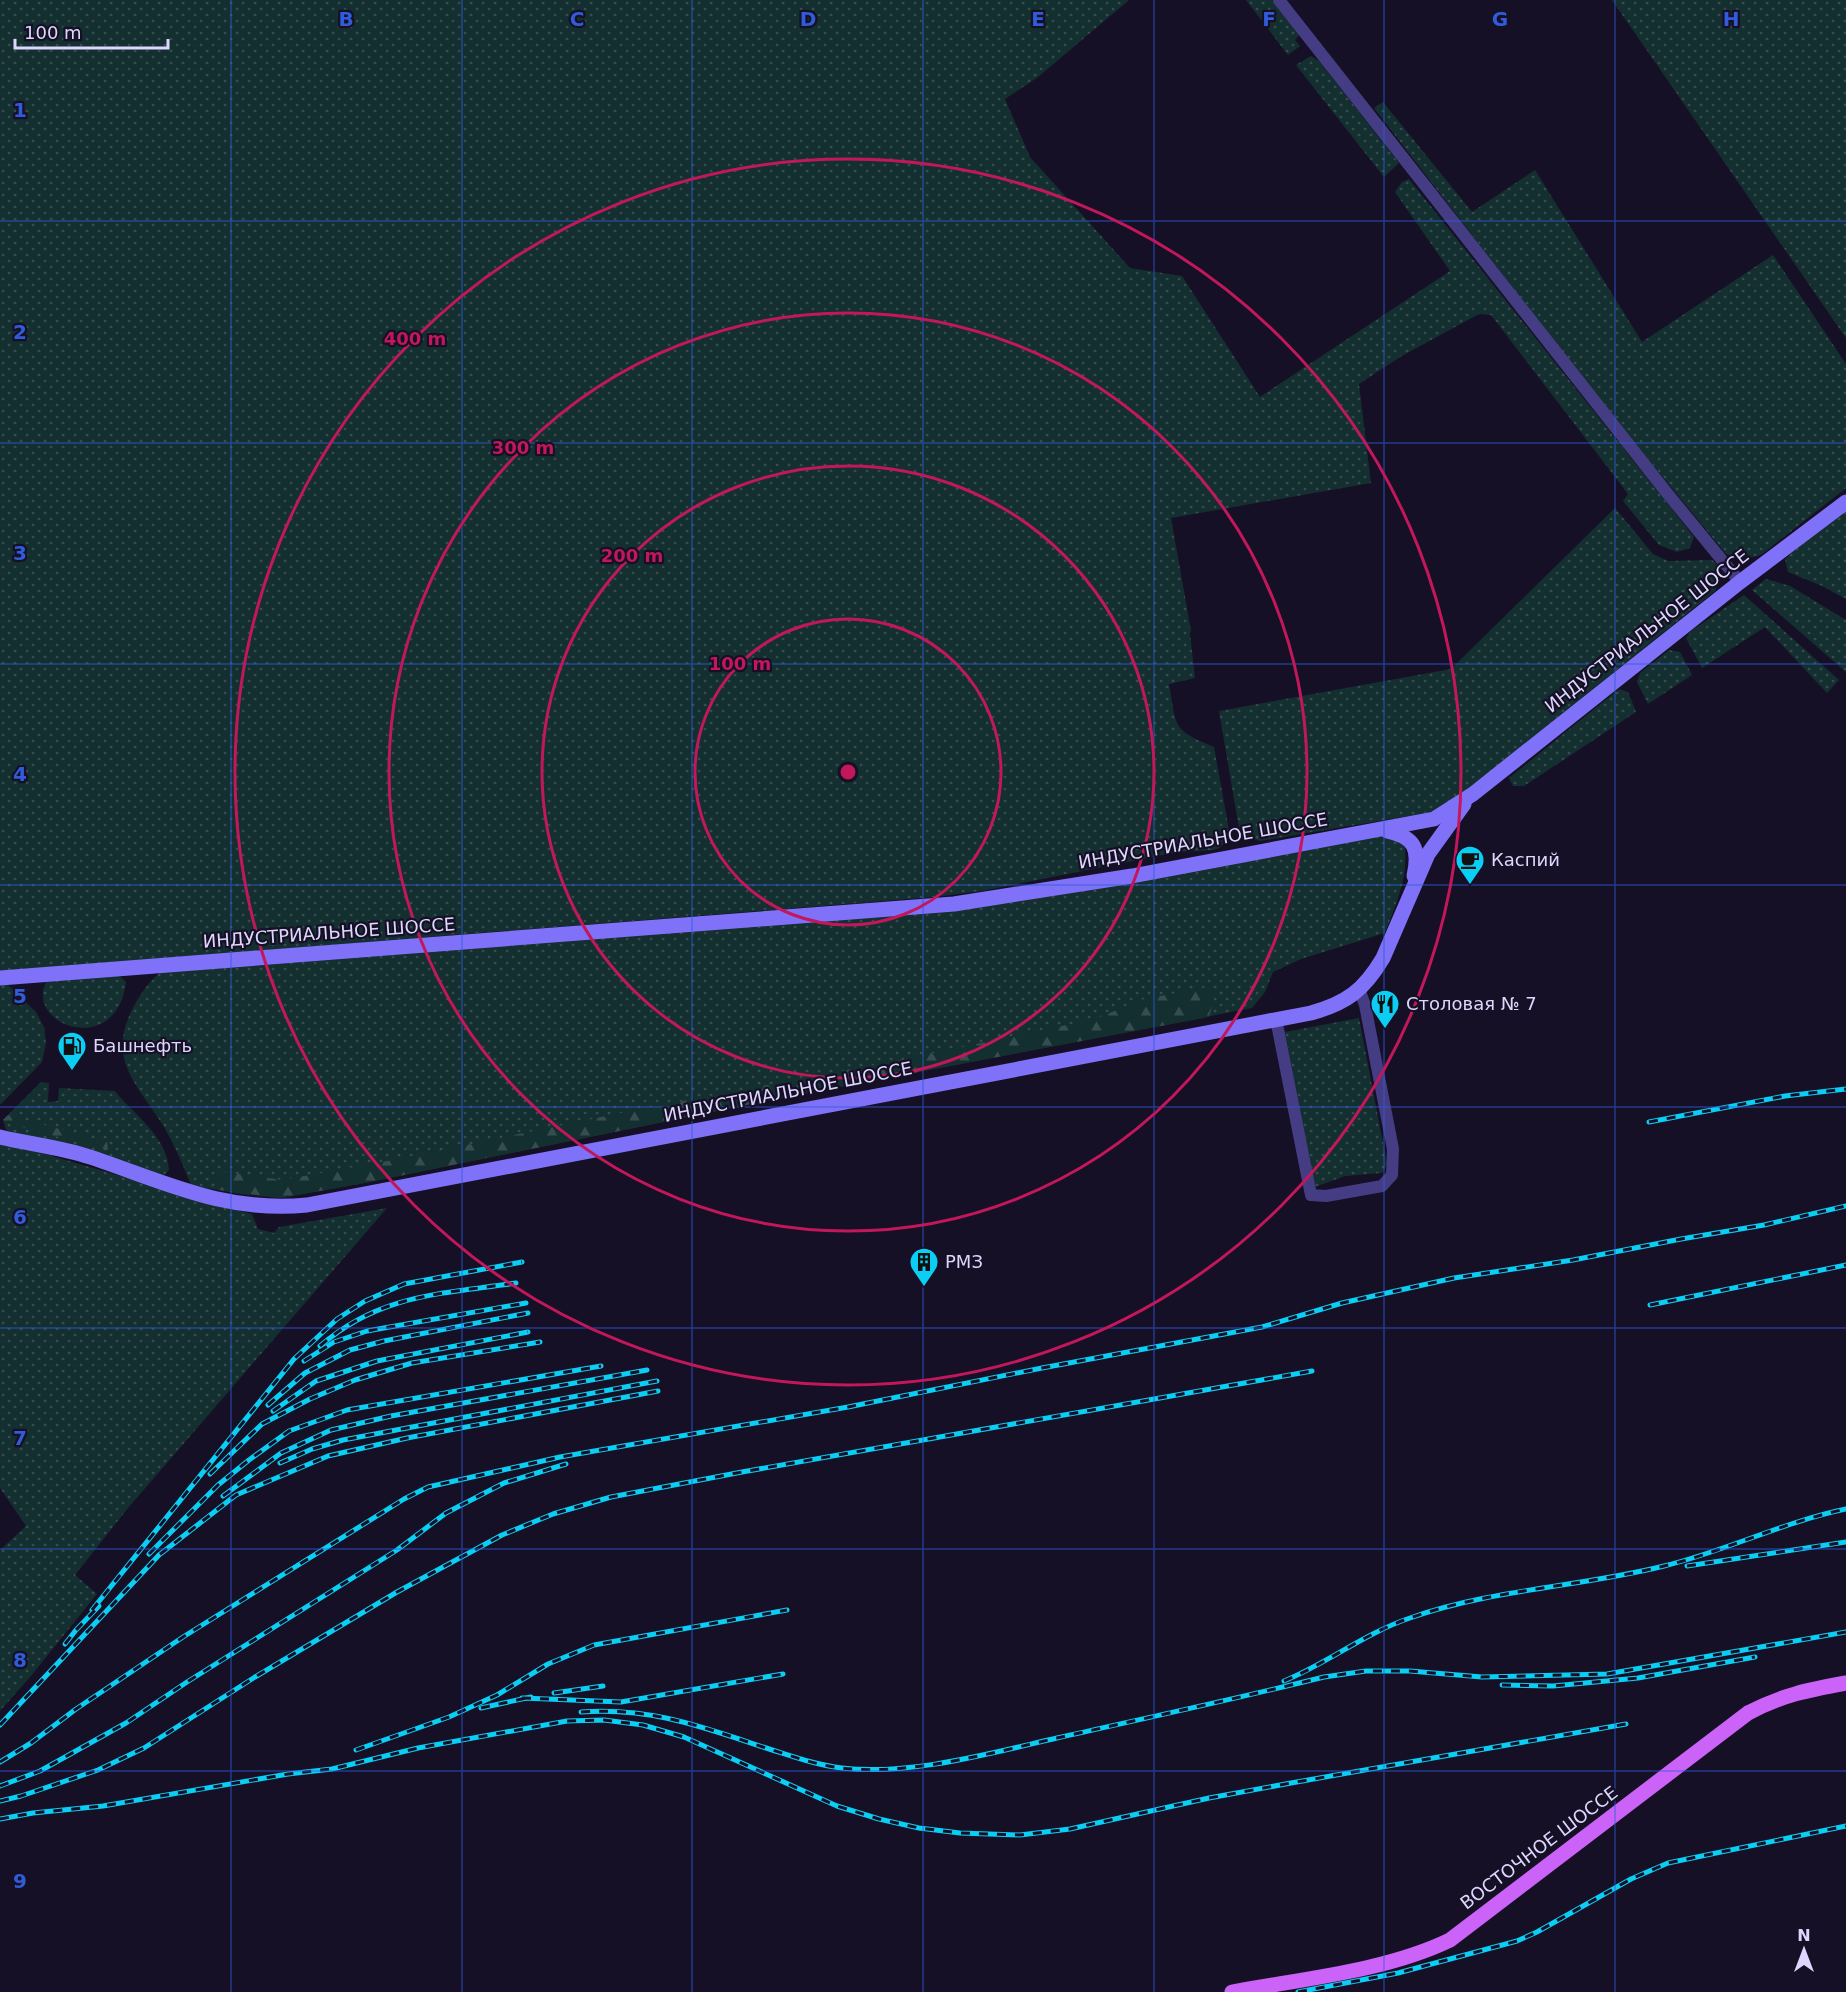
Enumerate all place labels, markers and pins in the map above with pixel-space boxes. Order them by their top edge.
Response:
centre of rings [838,762,858,782]
cafe icon: Каспий [1454,844,1486,886]
place label: Каспий [1491,849,1560,870]
restaurant icon: Столовая № 7 [1369,988,1401,1030]
place label: Столовая № 7 [1406,993,1537,1014]
fuel station icon: Башнефть [56,1030,88,1072]
place label: Башнефть [93,1035,192,1056]
building icon: РМЗ [908,1246,940,1288]
place label: РМЗ [945,1251,983,1272]

